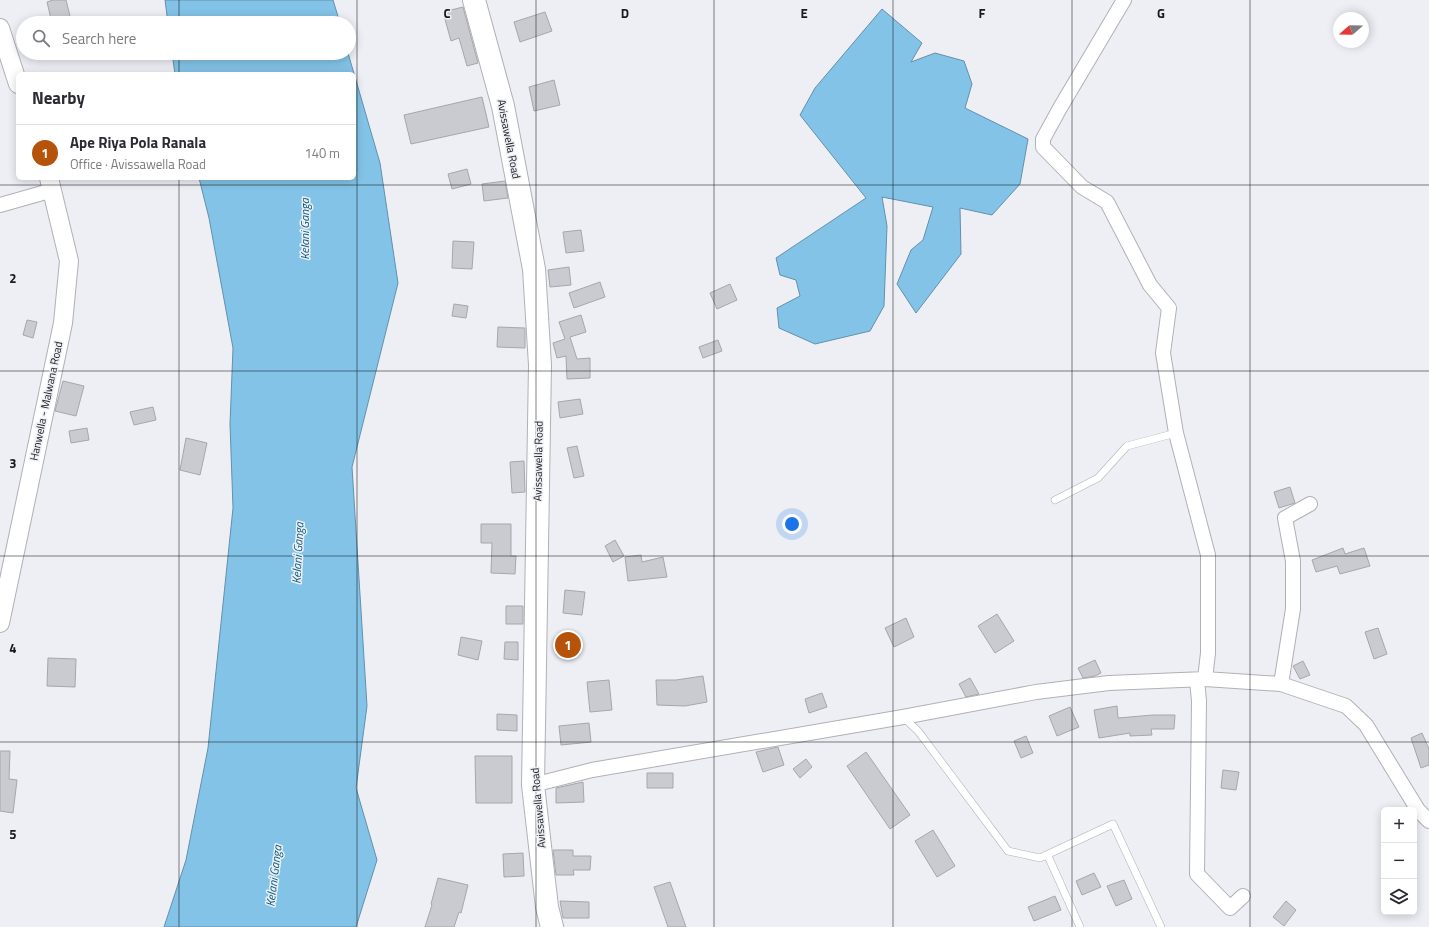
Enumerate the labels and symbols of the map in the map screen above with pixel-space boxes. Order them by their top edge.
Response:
text: C [443,3,451,23]
text: D [621,3,629,23]
text: E [800,3,808,23]
text: F [979,3,986,23]
text: G [1157,3,1165,23]
north arrow [1333,12,1369,48]
street label: Avissawella Road [493,98,525,180]
water label: Kelani Ganga [295,197,314,260]
text: 2 [9,268,17,288]
street label: Hanwella - Malwana Road [26,340,67,462]
street label: Avissawella Road [529,420,547,501]
text: 3 [9,453,17,473]
your location [782,514,802,534]
water label: Kelani Ganga [286,521,309,584]
pin: 1 [555,630,581,660]
text: 4 [9,638,17,658]
street label: Avissawella Road [527,767,549,849]
text: 5 [9,824,17,844]
water label: Kelani Ganga [260,843,287,908]

